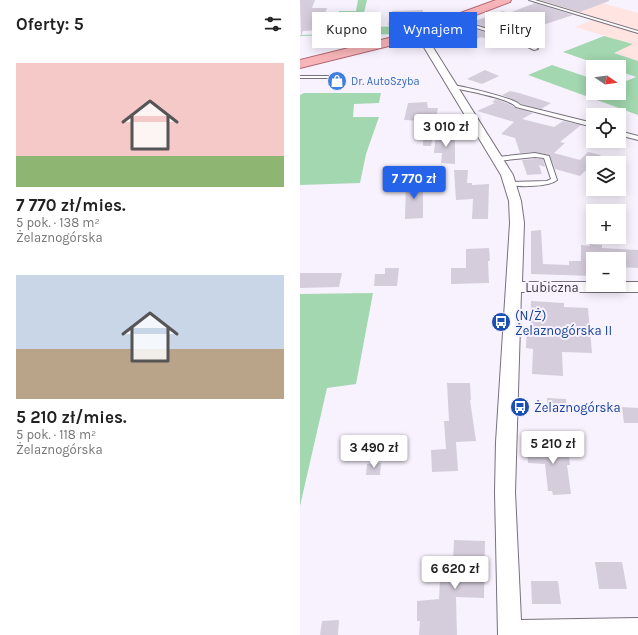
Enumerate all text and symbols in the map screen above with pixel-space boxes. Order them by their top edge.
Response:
chip: Kupno [312,12,381,48]
chip: Wynajem [389,12,477,48]
chip: Filtry [485,12,545,48]
icon: filters [262,13,284,35]
text: Oferty: 5 [16,14,84,34]
north arrow [586,60,626,100]
map controls [586,60,626,292]
shop icon: Dr. AutoSzyba [326,70,348,92]
place label: Dr. AutoSzyba [351,75,420,88]
icon: home [114,89,186,161]
button: locate [586,108,626,148]
pin: 3 010 zł [405,114,487,148]
text: 3 010 zł [423,119,469,134]
button: layers [586,156,626,196]
pin: 7 770 zł [373,166,455,200]
text: 7 770 zł [392,171,436,186]
text: 7 770 zł/mies. [16,195,126,215]
button: + [586,204,626,244]
text: 5 pok. · 138 m² [16,215,100,230]
text: Żelaznogórska [16,230,103,245]
button: − [586,252,626,292]
street label: Lubiczna [525,280,579,295]
icon: home [114,301,186,373]
place label: (N/Ż) Żelaznogórska II [515,308,612,338]
bus stop icon: (N/Ż) Żelaznogórska II [490,311,512,333]
bus stop icon: Żelaznogórska [509,396,531,418]
place label: Żelaznogórska [534,400,621,415]
text: 5 210 zł/mies. [16,407,127,427]
text: 5 pok. · 118 m² [16,427,96,442]
pin: 5 210 zł [512,431,594,465]
pin: 3 490 zł [333,435,415,469]
text: 5 210 zł [530,436,576,451]
text: 3 490 zł [350,440,398,455]
text: Żelaznogórska [16,442,103,457]
pin: 6 620 zł [414,556,496,590]
text: 6 620 zł [431,561,479,576]

